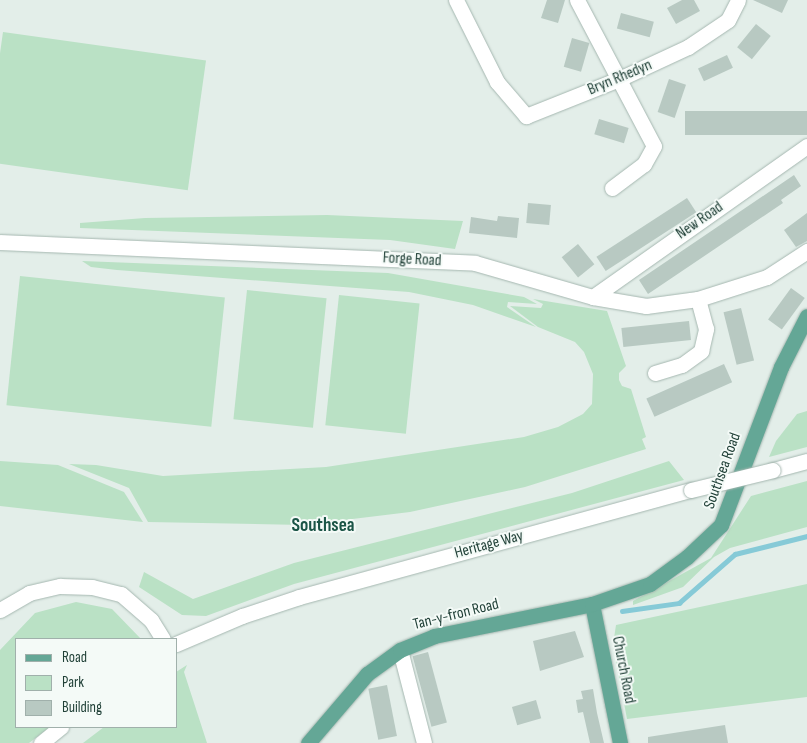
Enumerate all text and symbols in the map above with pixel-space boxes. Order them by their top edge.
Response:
street label: Bryn Rhedyn [585,56,655,100]
street label: New Road [673,198,727,244]
street label: Forge Road [382,249,442,271]
street label: Southsea Road [700,430,746,512]
district label: Southsea [291,515,355,537]
street label: Heritage Way [452,527,526,563]
street label: Tan-y-fron Road [411,595,501,635]
street label: Church Road [607,635,639,705]
legend [15,638,178,728]
text: Road [62,648,87,667]
text: Park [62,673,84,692]
text: Building [62,698,102,717]

